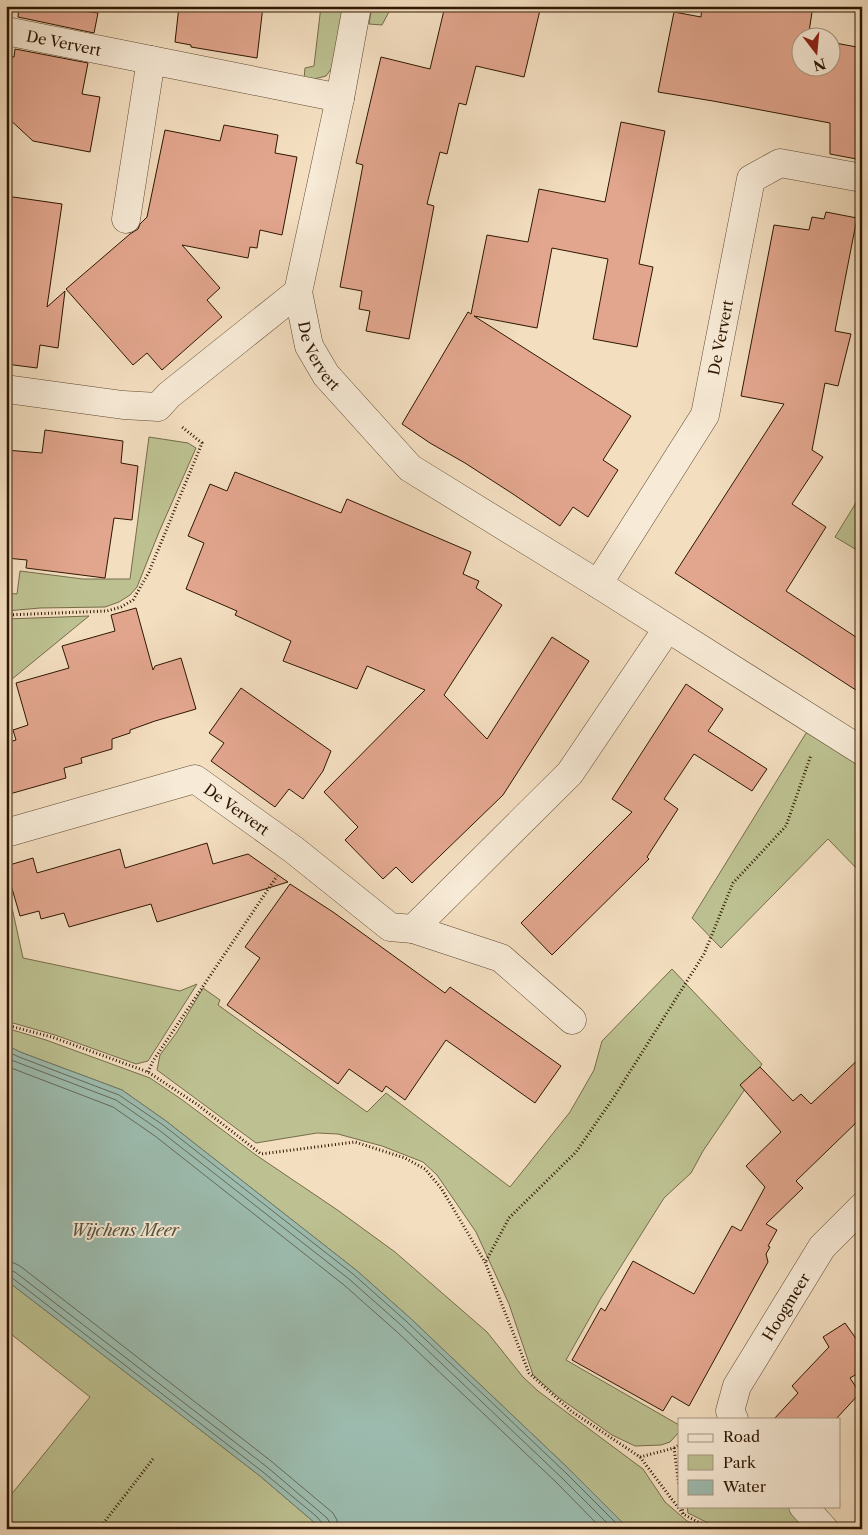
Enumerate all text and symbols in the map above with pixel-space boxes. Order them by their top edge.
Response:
street label: De Ververt [25,26,104,60]
north arrow [790,28,840,78]
text: N [811,54,828,75]
street label: De Ververt [704,298,737,377]
street label: De Ververt [295,319,345,395]
street label: De Ververt [200,779,274,839]
water label: Wijchens Meer [71,1220,181,1240]
street label: Hoogmeer [758,1269,814,1344]
legend [678,1418,840,1508]
text: Road [723,1427,760,1446]
text: Park [723,1453,757,1472]
text: Water [722,1477,767,1496]

